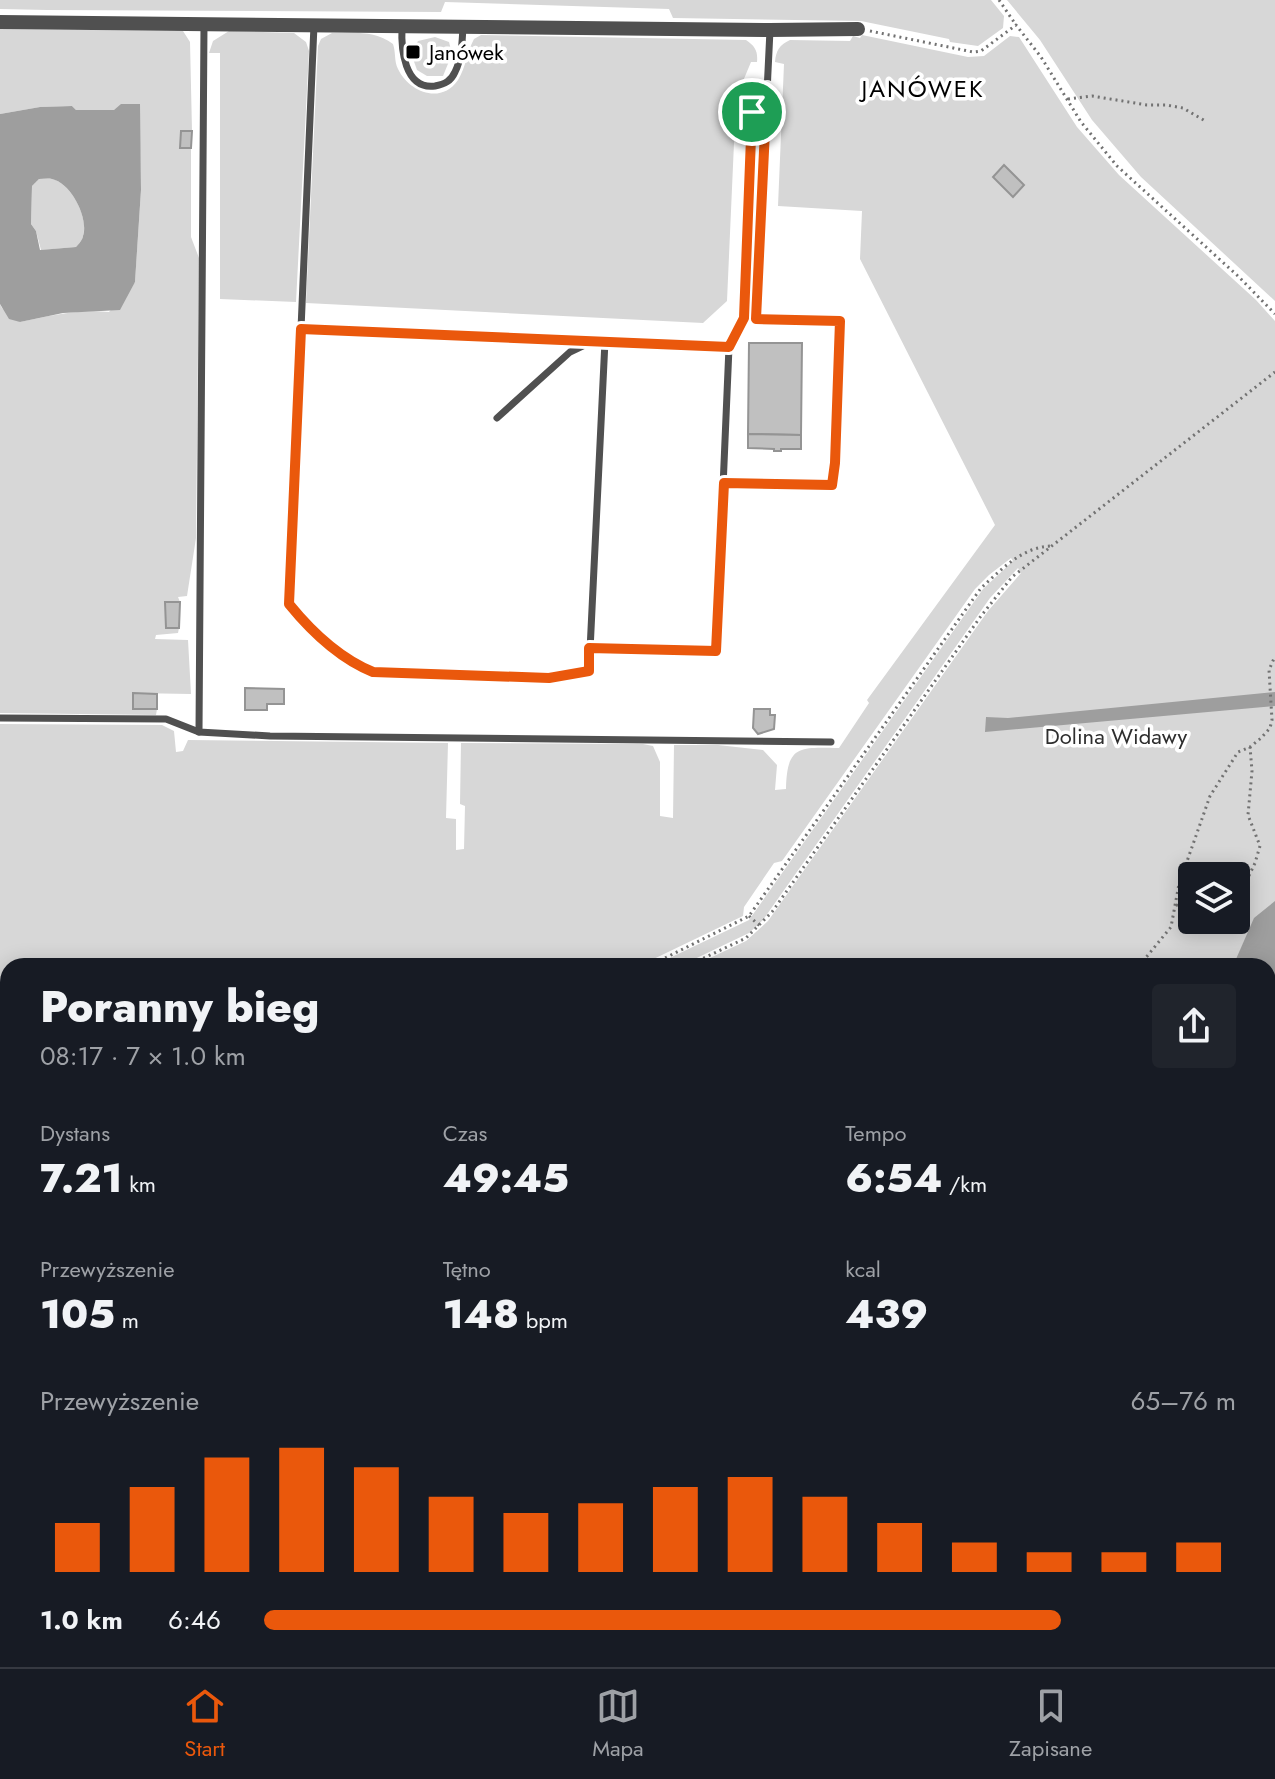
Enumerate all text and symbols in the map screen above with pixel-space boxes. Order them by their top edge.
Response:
place label: Janówek [426,36,504,68]
marker: Janówek [404,43,422,61]
district label: JANÓWEK [859,71,984,106]
pin [718,78,786,146]
icon: arrive [730,90,774,134]
park label: Dolina Widawy [1045,720,1187,752]
map controls [1178,862,1250,934]
button: layers [1178,862,1250,934]
text: Poranny bieg [40,975,319,1039]
button: share [1152,984,1236,1068]
text: 08:17 · 7 × 1.0 km [40,1037,246,1075]
text: Dystans [40,1117,110,1149]
text: Czas [443,1117,487,1149]
text: Tempo [845,1117,906,1149]
text: 7.21 [40,1149,123,1207]
text: 49:45 [443,1149,569,1207]
text: 6:54 [845,1149,942,1207]
text: km [123,1168,156,1200]
text: /km [942,1168,987,1200]
text: Przewyższenie [40,1253,175,1285]
text: Tętno [443,1253,491,1285]
text: kcal [845,1253,881,1285]
text: 105 [40,1285,115,1343]
text: 148 [443,1285,519,1343]
text: 439 [845,1285,928,1343]
text: m [115,1304,139,1336]
text: bpm [519,1304,568,1336]
text: Przewyższenie [40,1382,199,1420]
text: 65–76 m [1130,1382,1236,1420]
text: 1.0 km [40,1601,123,1639]
text: 6:46 [168,1601,221,1639]
tab: Start [183,1684,227,1764]
tab: Mapa [592,1684,644,1764]
tab: Zapisane [1009,1684,1092,1764]

